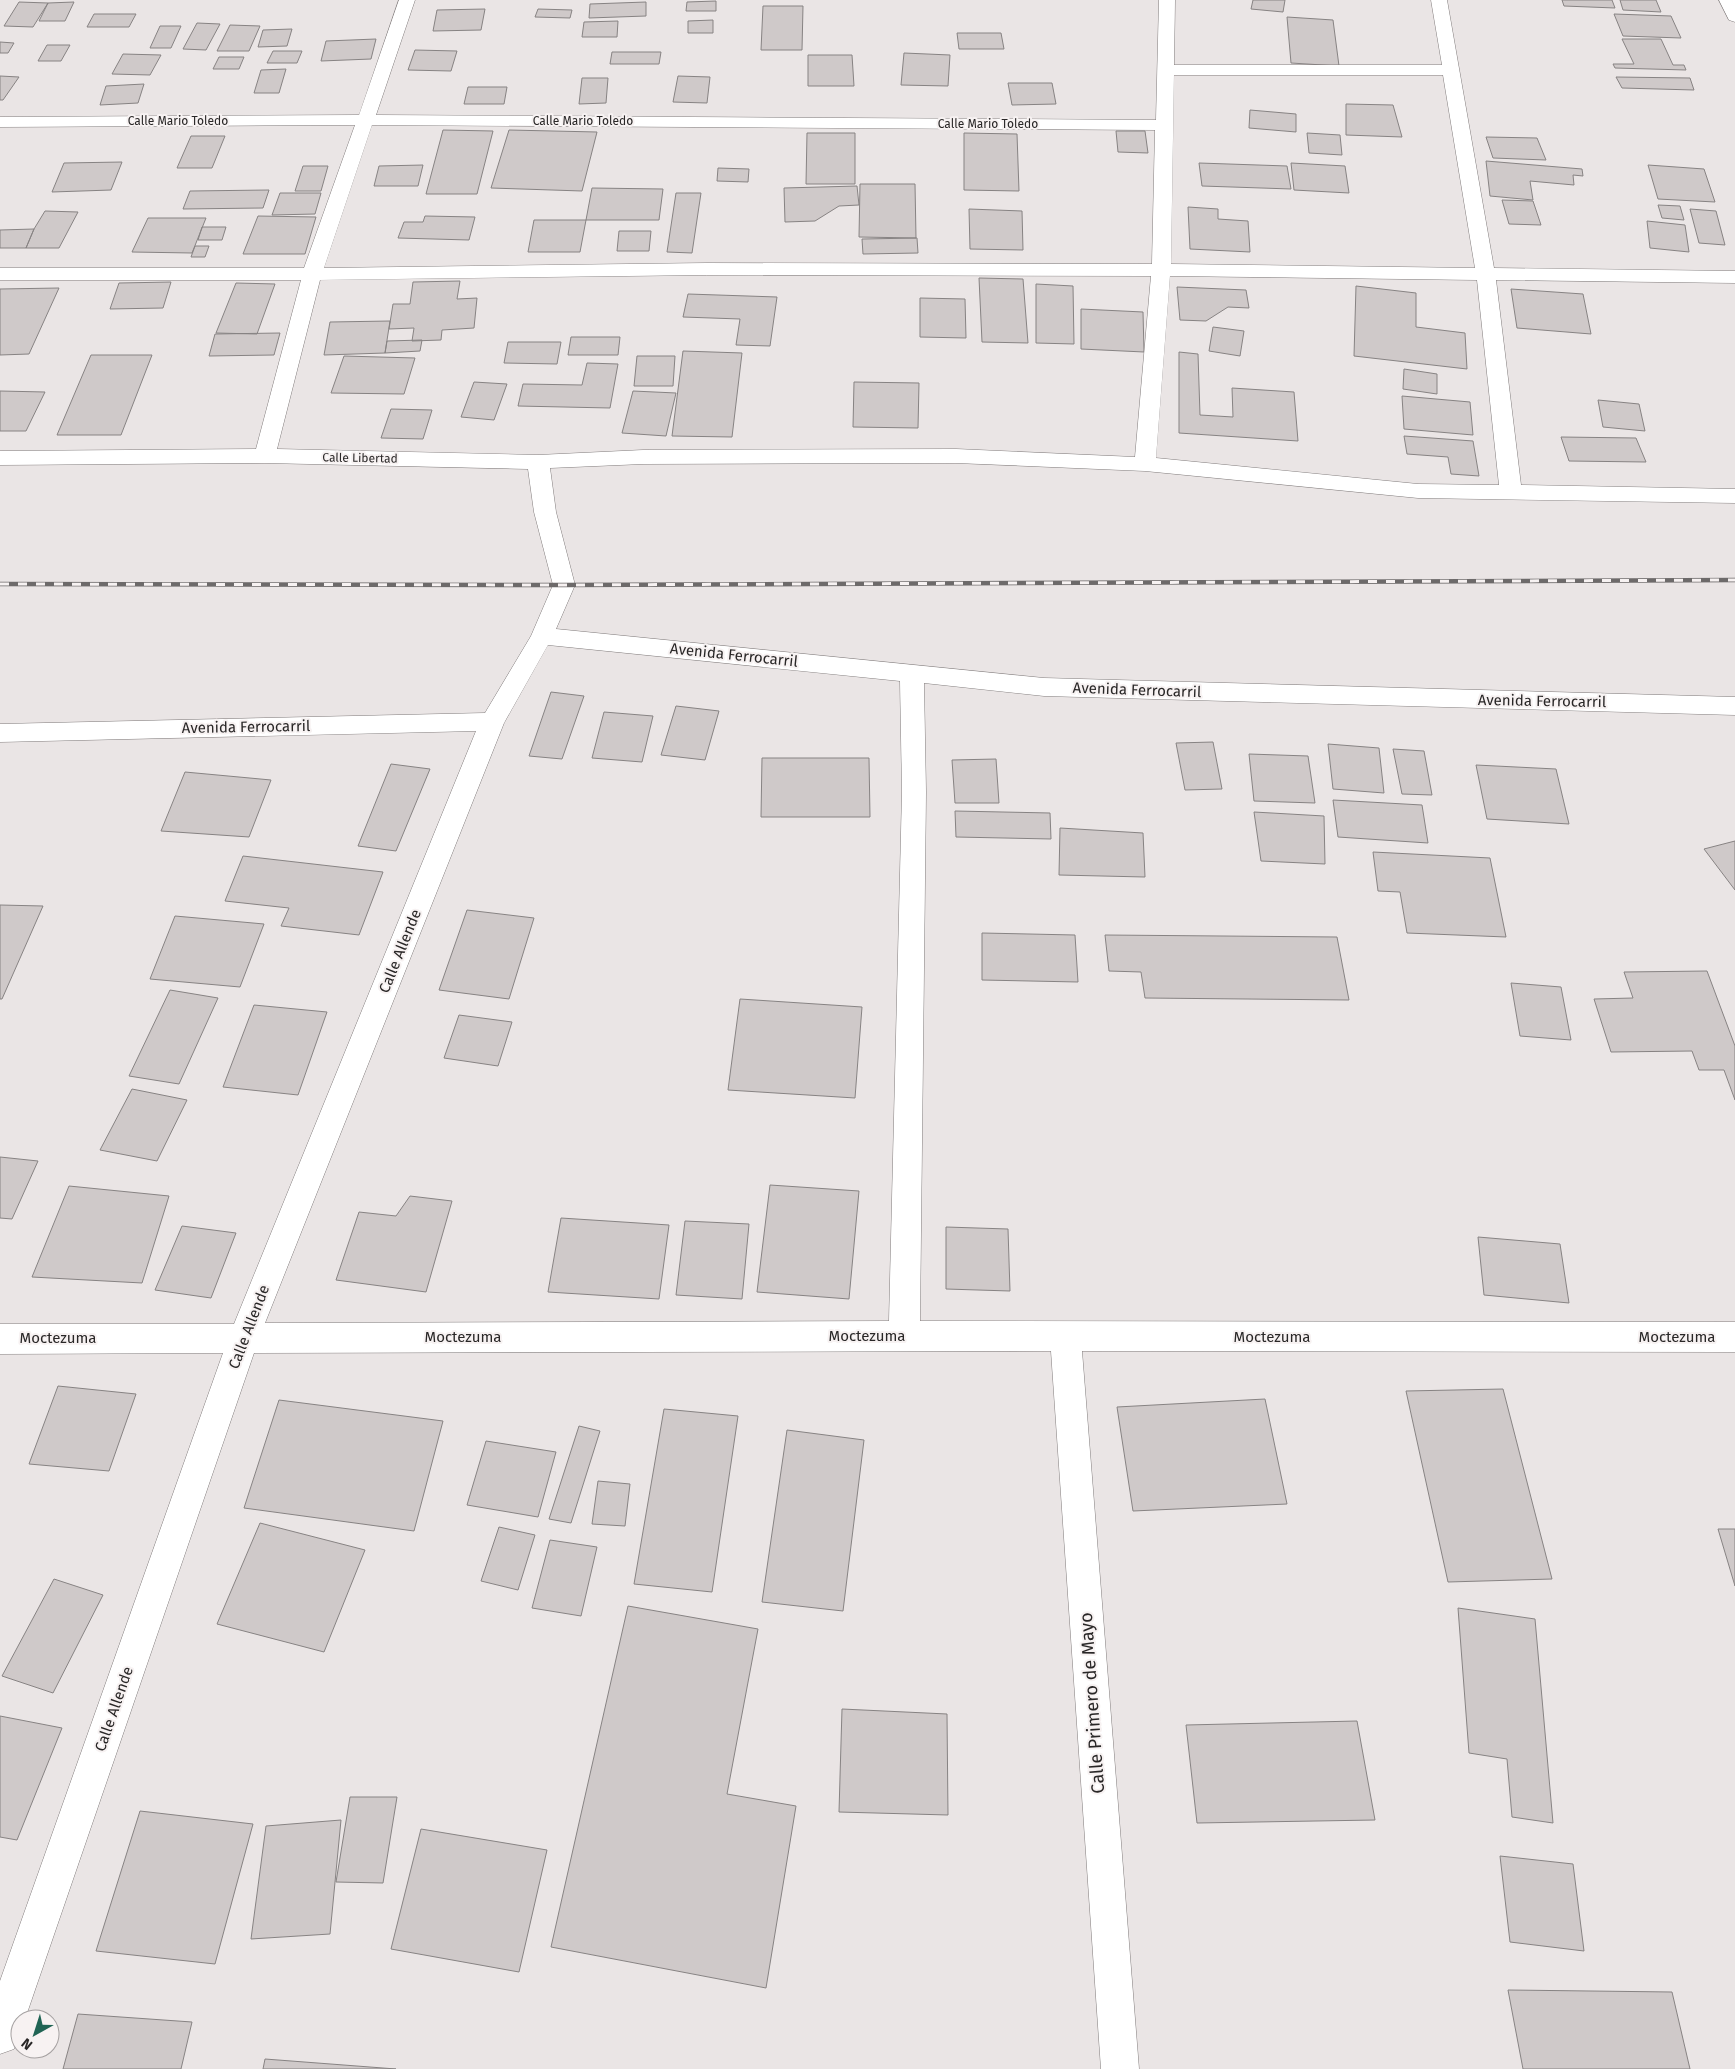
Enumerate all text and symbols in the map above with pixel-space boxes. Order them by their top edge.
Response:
street label: Calle Mario Toledo [128,114,228,128]
street label: Calle Mario Toledo [533,114,633,128]
street label: Calle Mario Toledo [938,117,1038,131]
street label: Calle Libertad [322,450,398,466]
street label: Avenida Ferrocarril [669,639,799,671]
street label: Avenida Ferrocarril [1072,679,1202,701]
street label: Avenida Ferrocarril [1478,691,1607,711]
street label: Avenida Ferrocarril [182,717,311,737]
street label: Calle Allende [375,907,425,995]
street label: Calle Allende [225,1282,273,1372]
street label: Moctezuma [828,1327,906,1345]
street label: Moctezuma [424,1328,502,1346]
street label: Moctezuma [1233,1328,1311,1346]
street label: Moctezuma [1638,1328,1716,1346]
street label: Moctezuma [19,1329,97,1347]
street label: Calle Primero de Mayo [1075,1612,1109,1794]
street label: Calle Allende [91,1664,137,1754]
north arrow [10,2009,60,2059]
text: N [18,2034,36,2053]

